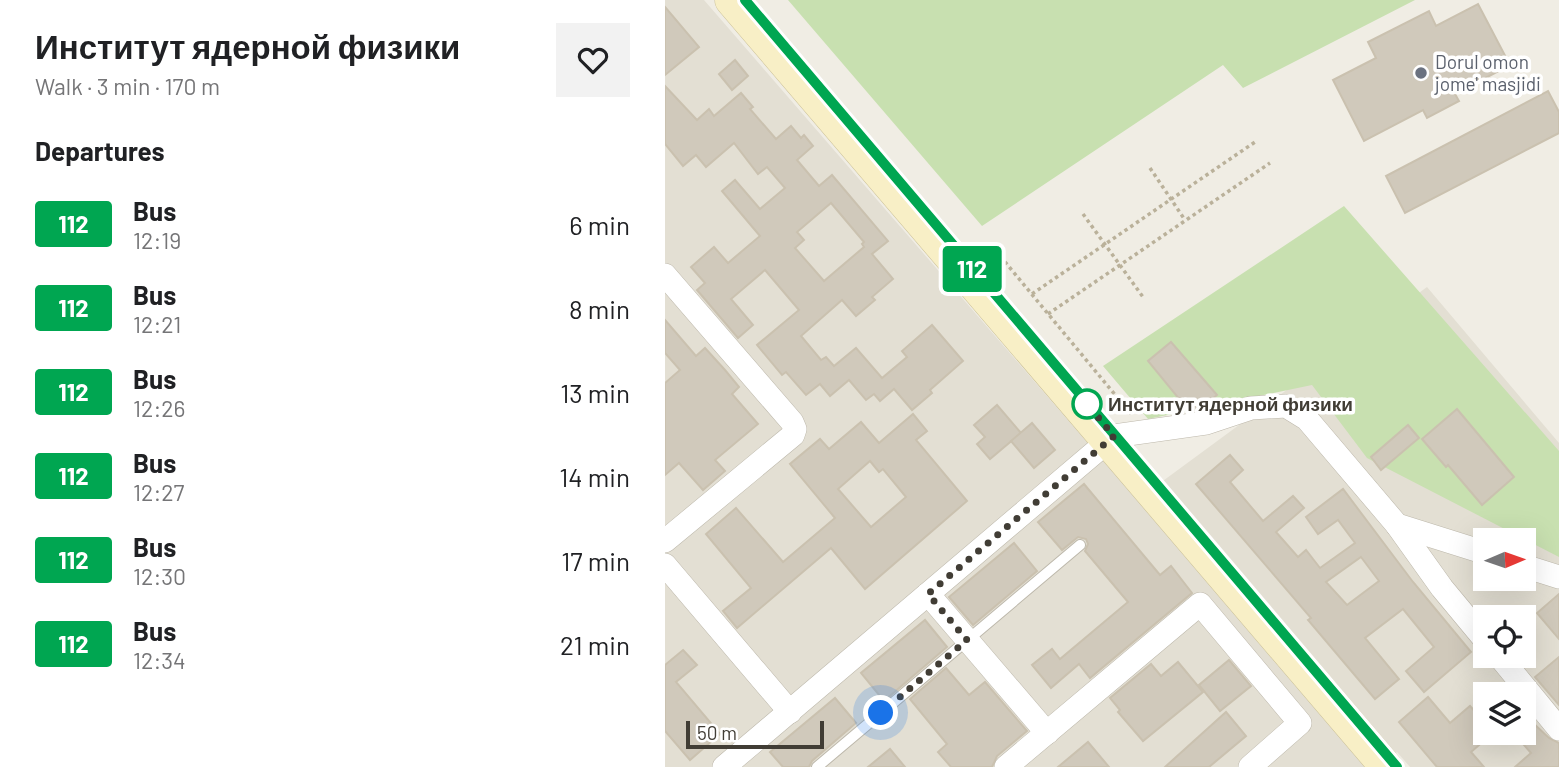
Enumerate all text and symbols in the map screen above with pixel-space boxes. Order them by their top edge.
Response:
button: heart [556,23,630,97]
text: Институт ядерной физики [35,26,460,66]
place label: Dorul omon jome' masjidi [1434,50,1541,95]
marker: Dorul omon jome' masjidi [1413,65,1429,81]
text: Walk · 3 min · 170 m [35,72,220,100]
text: Departures [35,135,165,166]
text: Bus [133,195,176,226]
text: 112 [58,209,89,238]
text: 6 min [569,209,630,240]
text: 12:19 [133,226,181,254]
line badge: 112 [932,246,1012,292]
text: 112 [957,254,987,283]
text: Bus [133,279,176,310]
text: 112 [58,293,89,322]
text: 8 min [569,293,630,324]
text: 12:21 [133,310,181,338]
text: Bus [133,363,176,394]
text: 112 [58,377,89,406]
text: 13 min [560,377,630,408]
marker: Институт ядерной физики [1072,389,1102,419]
place label: Институт ядерной физики [1108,392,1353,415]
text: 12:26 [133,394,185,422]
text: Bus [133,447,176,478]
text: 112 [58,461,89,490]
text: 14 min [559,461,630,492]
text: 12:27 [133,478,184,506]
north arrow [1473,528,1537,592]
map controls [1473,528,1536,745]
text: Bus [133,531,176,562]
text: 112 [58,545,89,574]
text: 17 min [561,545,630,576]
text: 12:30 [133,562,186,590]
button: locate [1473,605,1536,668]
text: Bus [133,615,176,646]
text: 112 [58,629,89,658]
text: 21 min [560,629,630,660]
text: 12:34 [133,646,186,674]
button: layers [1473,682,1536,745]
your location [863,695,898,730]
scale bar [686,718,824,750]
text: 50 m [697,721,737,744]

